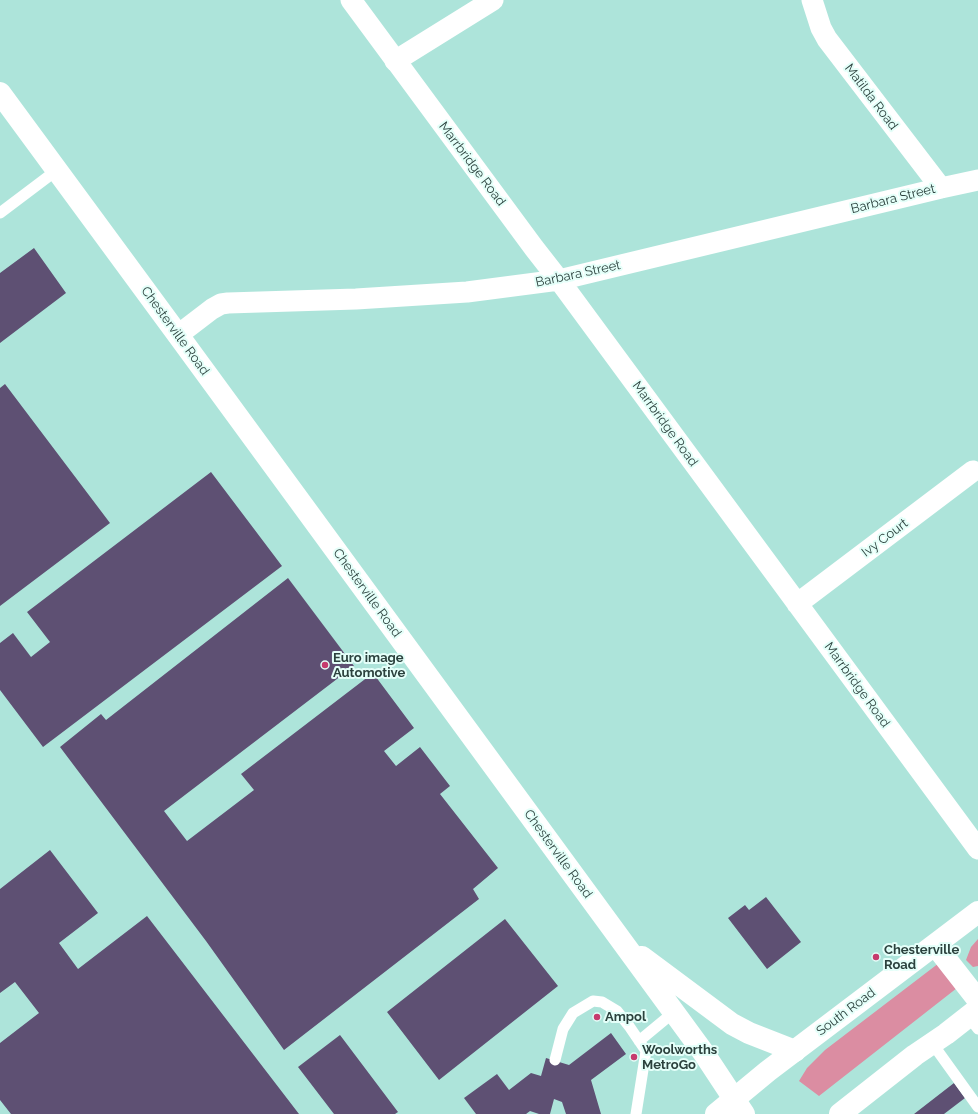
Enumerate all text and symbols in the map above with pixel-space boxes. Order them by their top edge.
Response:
street label: Matilda Road [841,61,901,133]
street label: Marrbridge Road [435,119,509,209]
street label: Barbara Street [849,181,937,217]
street label: Barbara Street [534,257,622,291]
street label: Chesterville Road [138,284,212,378]
street label: Marrbridge Road [629,378,701,470]
street label: Ivy Court [859,516,911,560]
street label: Chesterville Road [330,546,404,640]
street label: Marrbridge Road [821,639,893,731]
place label: Euro image Automotive [333,650,405,681]
marker: Euro image Automotive [320,660,330,670]
street label: Chesterville Road [521,807,595,901]
place label: Chesterville Road [884,942,959,973]
marker: Chesterville Road [871,952,881,962]
street label: South Road [813,985,879,1039]
place label: Ampol [605,1009,646,1025]
marker: Ampol [592,1012,602,1022]
place label: Woolworths MetroGo [642,1042,717,1073]
marker: Woolworths MetroGo [629,1052,639,1062]

